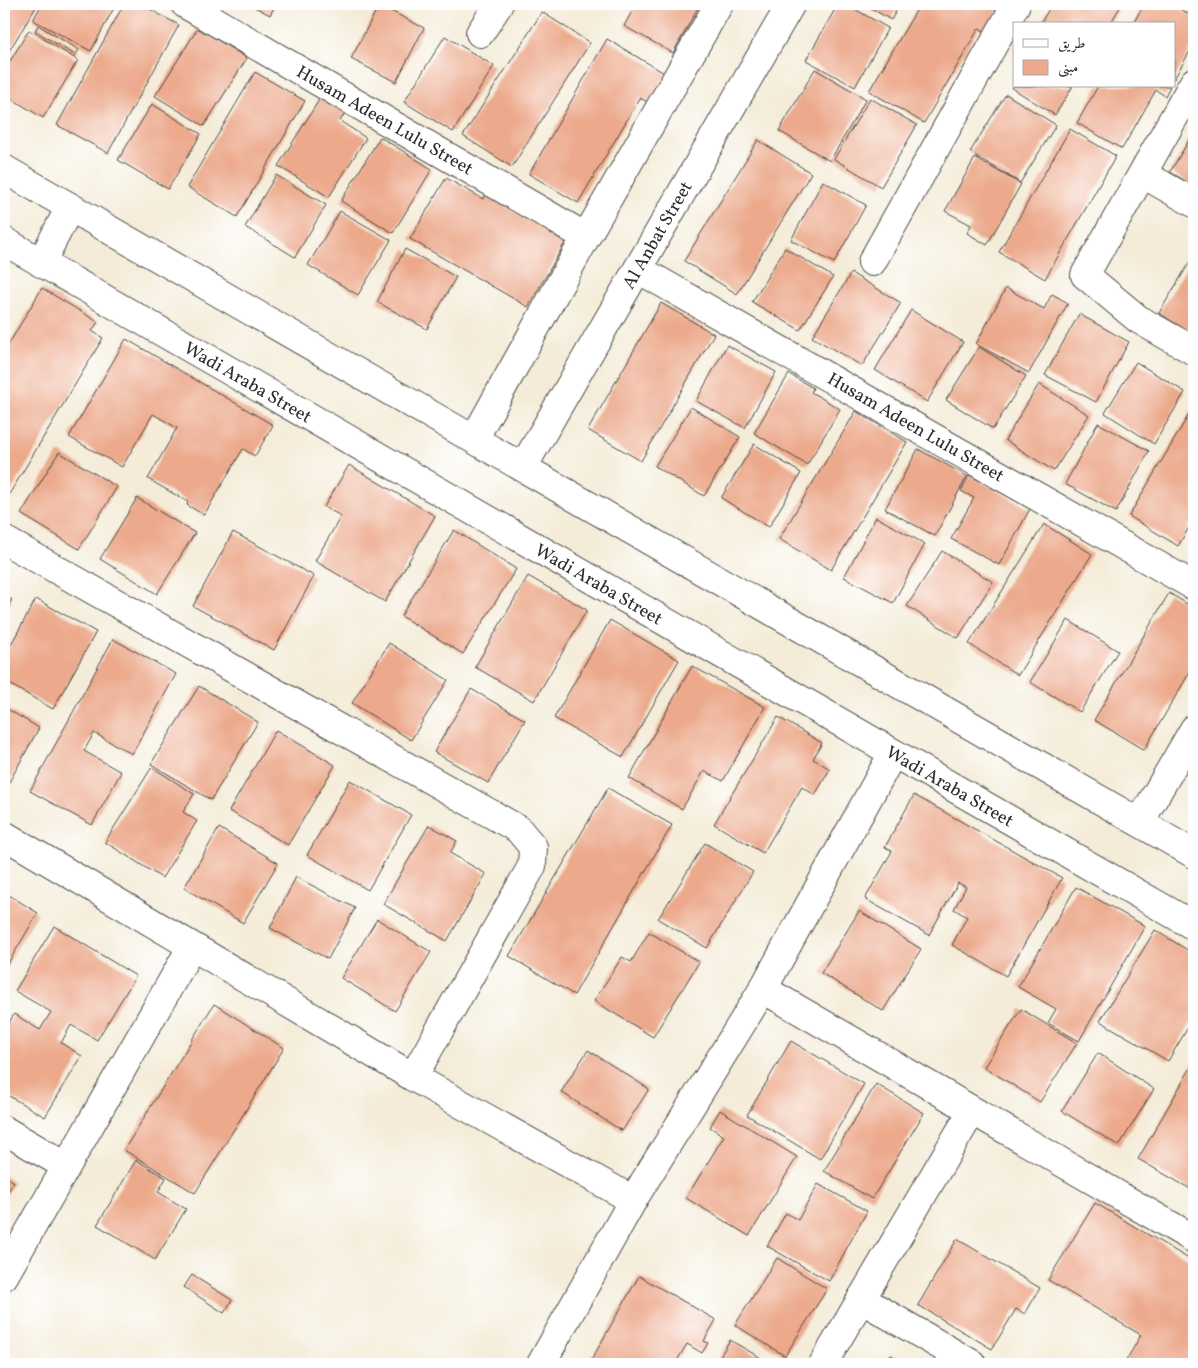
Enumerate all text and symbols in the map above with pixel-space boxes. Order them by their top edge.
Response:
legend [1013,22,1176,88]
text: طريق [1058,34,1085,55]
text: مبنى [1058,58,1078,79]
street label: Husam Adeen Lulu Street [291,60,477,182]
street label: Al Anbat Street [617,177,699,294]
street label: Wadi Araba Street [179,337,316,430]
street label: Husam Adeen Lulu Street [822,367,1008,489]
street label: Wadi Araba Street [530,539,667,632]
street label: Wadi Araba Street [881,741,1018,834]

